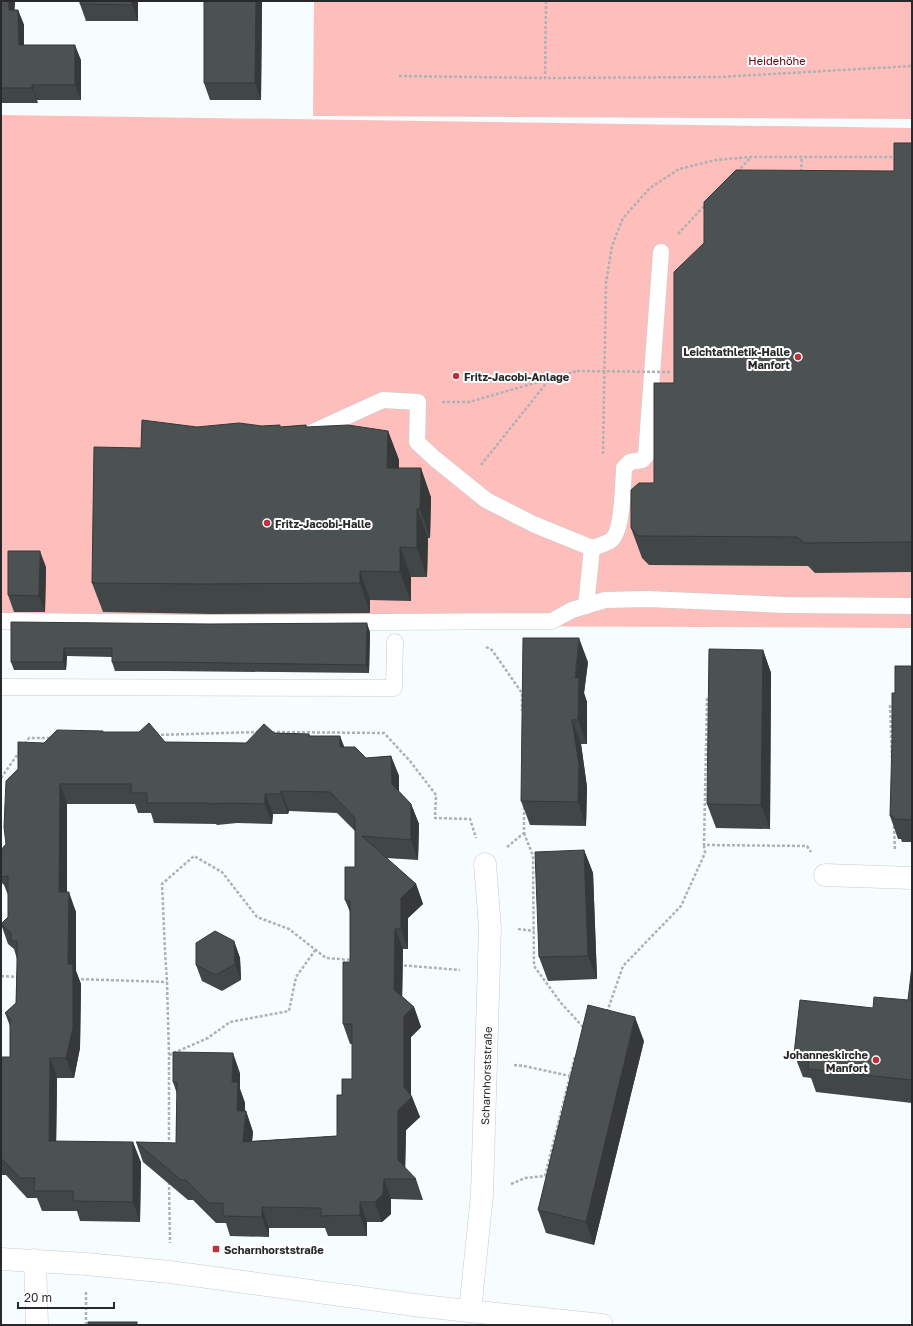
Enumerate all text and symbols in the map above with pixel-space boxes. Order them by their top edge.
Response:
park label: Heidehöhe [748,54,806,67]
place label: Leichtathletik-Halle Manfort [683,345,791,371]
marker: Leichtathletik-Halle Manfort [793,352,803,362]
place label: Fritz-Jacobi-Anlage [464,370,570,383]
marker: Fritz-Jacobi-Anlage [451,371,461,381]
place label: Fritz-Jacobi-Halle [275,517,372,530]
marker: Fritz-Jacobi-Halle [262,518,272,528]
street label: Scharnhorststraße [478,1026,494,1125]
place label: Johanneskirche Manfort [783,1048,869,1074]
marker: Johanneskirche Manfort [871,1055,881,1065]
place label: Scharnhorststraße [224,1243,324,1256]
marker: Scharnhorststraße [211,1244,221,1254]
scale bar [18,1284,114,1310]
text: 20 m [24,1290,52,1305]

